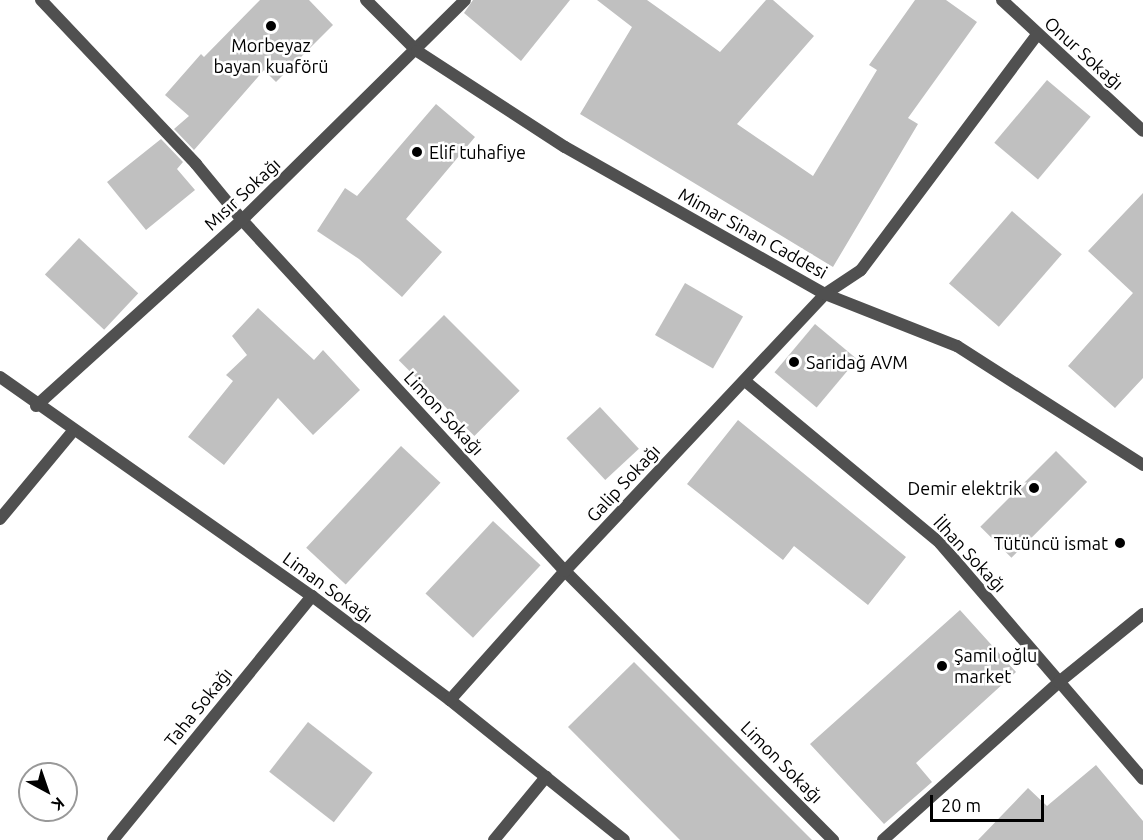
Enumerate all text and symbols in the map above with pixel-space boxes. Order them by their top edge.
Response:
street label: Onur Sokağı [1040,12,1128,94]
marker: Morbeyaz bayan kuaförü [264,19,278,33]
place label: Morbeyaz bayan kuaförü [213,35,329,78]
place label: Elif tuhafiye [429,141,526,163]
marker: Elif tuhafiye [410,145,424,159]
street label: Mısır Sokağı [199,153,285,235]
street label: Mimar Sinan Caddesi [675,183,831,283]
place label: Saridağ AVM [806,351,908,373]
marker: Saridağ AVM [787,355,801,369]
street label: Limon Sokağı [400,367,488,459]
street label: Galip Sokağı [582,440,664,526]
place label: Demir elektrik [907,477,1022,499]
marker: Demir elektrik [1027,481,1041,495]
street label: İlhan Sokağı [929,511,1011,597]
place label: Tütüncü ismat [994,532,1108,554]
marker: Tütüncü ismat [1113,536,1127,550]
street label: Liman Sokağı [279,547,377,627]
place label: Şamil oğlu market [954,645,1037,688]
marker: Şamil oğlu market [935,659,949,673]
street label: Taha Sokağı [160,663,236,751]
street label: Limon Sokağı [737,717,827,807]
north arrow [18,762,78,822]
scale bar [933,783,1047,821]
text: K [48,794,68,815]
text: 20 m [941,795,981,815]

